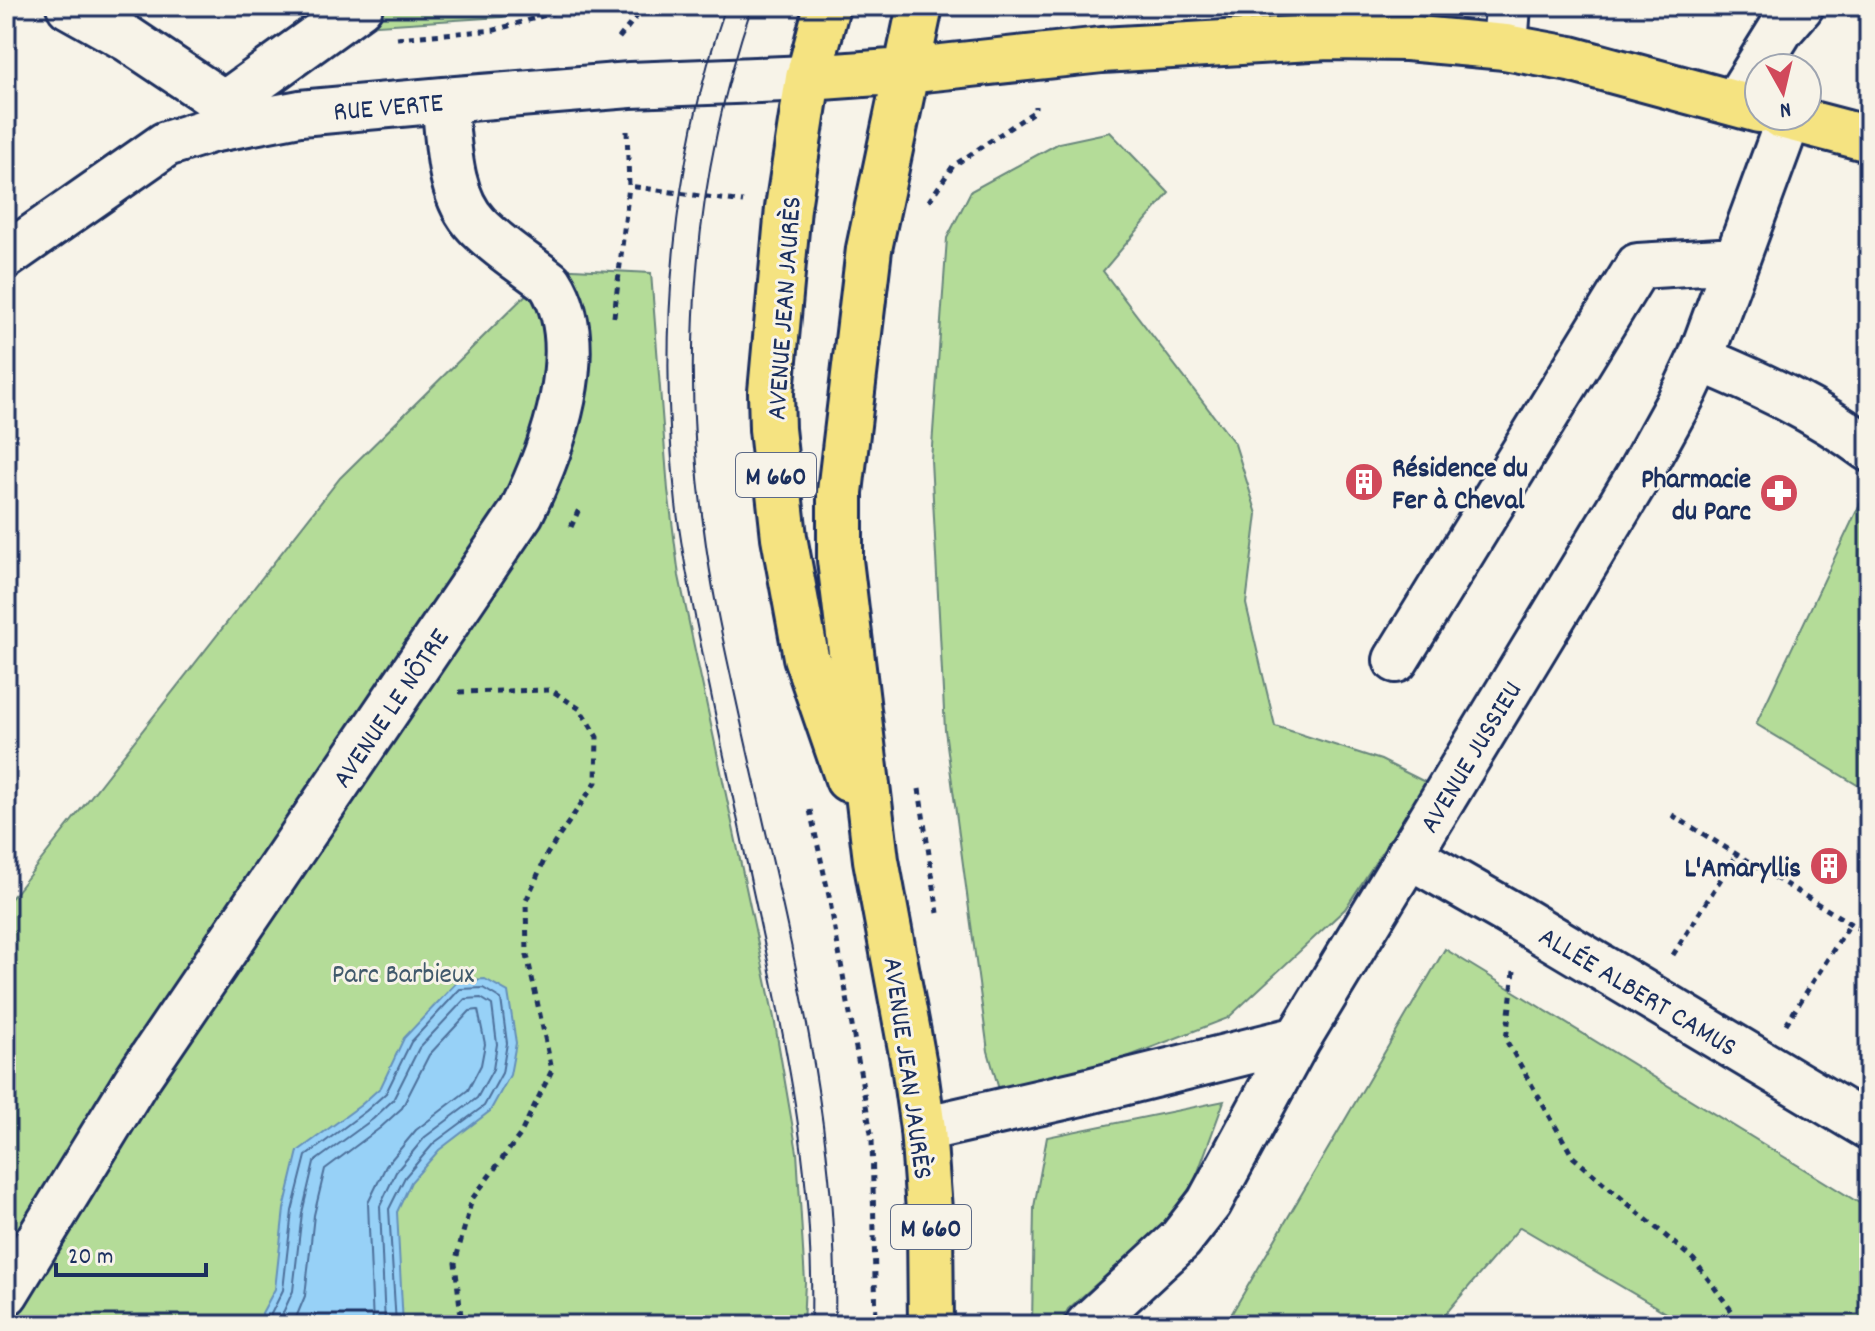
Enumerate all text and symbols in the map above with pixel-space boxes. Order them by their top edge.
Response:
north arrow [1743,52,1823,132]
street label: RUE VERTE [332,85,445,135]
text: N [1778,92,1793,124]
street label: AVENUE JEAN JAURÈS [759,195,815,421]
place label: Résidence du Fer à Cheval [1392,451,1528,523]
road number: M 660 [736,453,816,497]
building icon: Résidence du Fer à Cheval [1343,461,1385,503]
place label: Pharmacie du Parc [1641,462,1751,534]
pharmacy icon: Pharmacie du Parc [1758,472,1800,514]
street label: AVENUE LE NÔTRE [325,622,462,798]
street label: AVENUE JUSSIEU [1412,675,1535,842]
building icon: L'Amaryllis [1808,845,1850,887]
place label: L'Amaryllis [1684,851,1801,891]
street label: ALLÉE ALBERT CAMUS [1530,919,1743,1069]
street label: AVENUE JEAN JAURÈS [870,955,940,1182]
park label: Parc Barbieux [332,957,474,997]
road number: M 660 [891,1205,971,1249]
scale bar [56,1227,206,1277]
text: 20 m [68,1241,114,1275]

